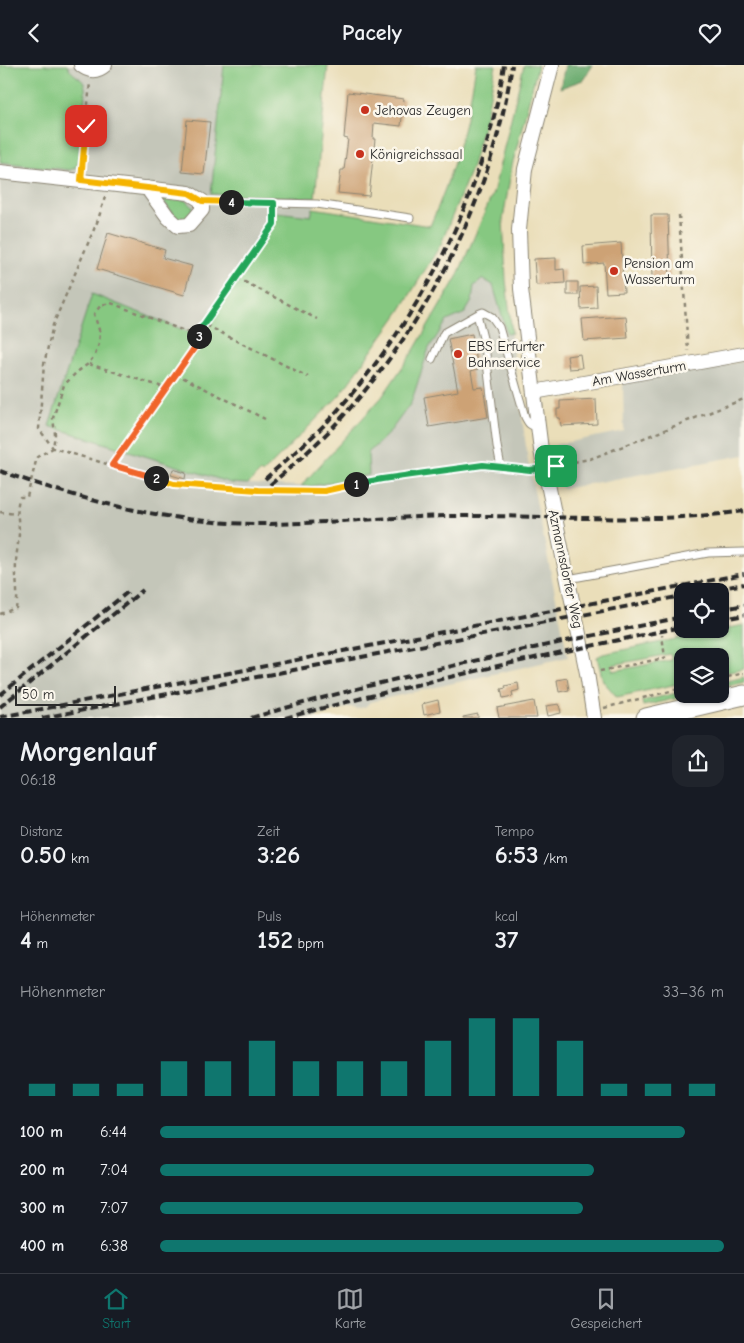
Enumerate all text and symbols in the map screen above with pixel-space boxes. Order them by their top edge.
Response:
icon: back [20,19,48,47]
icon: heart [696,19,724,47]
text: Pacely [342,20,402,46]
place label: Jehovas Zeugen [375,102,471,119]
marker: Jehovas Zeugen [359,104,371,116]
pin [65,105,107,147]
icon: check [72,112,100,140]
place label: Königreichssaal [370,146,462,163]
marker: Königreichssaal [354,148,366,160]
pin: 4 [218,189,244,215]
text: 4 [228,194,235,211]
place label: Pension am Wasserturm [624,255,695,288]
marker: Pension am Wasserturm [608,265,620,277]
pin: 3 [186,323,212,349]
text: 3 [196,328,203,345]
place label: EBS Erfurter Bahnservice [468,338,545,371]
marker: EBS Erfurter Bahnservice [452,348,464,360]
street label: Am Wasserturm [591,357,687,390]
pin [535,445,577,487]
icon: arrive [542,452,570,480]
pin: 2 [144,465,168,491]
text: 2 [153,470,160,487]
pin: 1 [344,471,368,497]
text: 1 [354,476,359,493]
street label: Azmannsdorfer Weg [545,508,586,630]
map controls [674,583,729,703]
button: locate [674,583,729,638]
button: layers [674,648,729,703]
scale bar [15,683,116,706]
text: 50 m [22,686,54,703]
button: share [672,735,724,787]
text: Morgenlauf [20,736,156,768]
text: 06:18 [20,771,56,789]
text: Distanz [20,823,62,840]
text: Zeit [257,823,280,840]
text: Tempo [495,823,534,840]
text: 0.50 [20,840,66,869]
text: 3:26 [257,840,300,869]
text: 6:53 [495,840,539,869]
text: km [66,850,89,867]
text: /km [539,850,568,867]
text: Höhenmeter [20,908,95,925]
text: Puls [257,908,281,925]
text: kcal [495,908,518,925]
text: 4 [20,925,32,954]
text: 152 [257,925,293,954]
text: 37 [495,925,518,954]
text: m [32,935,48,952]
text: bpm [293,935,324,952]
text: Höhenmeter [20,983,105,1001]
text: 33–36 m [663,983,724,1001]
text: 100 m [20,1123,63,1141]
text: 6:44 [100,1123,127,1141]
text: 200 m [20,1161,65,1179]
text: 7:04 [100,1161,128,1179]
text: 300 m [20,1199,65,1217]
text: 7:07 [100,1199,128,1217]
text: 400 m [20,1237,64,1255]
text: 6:38 [100,1237,128,1255]
tab: Start [102,1285,130,1332]
tab: Karte [335,1285,366,1332]
tab: Gespeichert [570,1285,642,1332]

